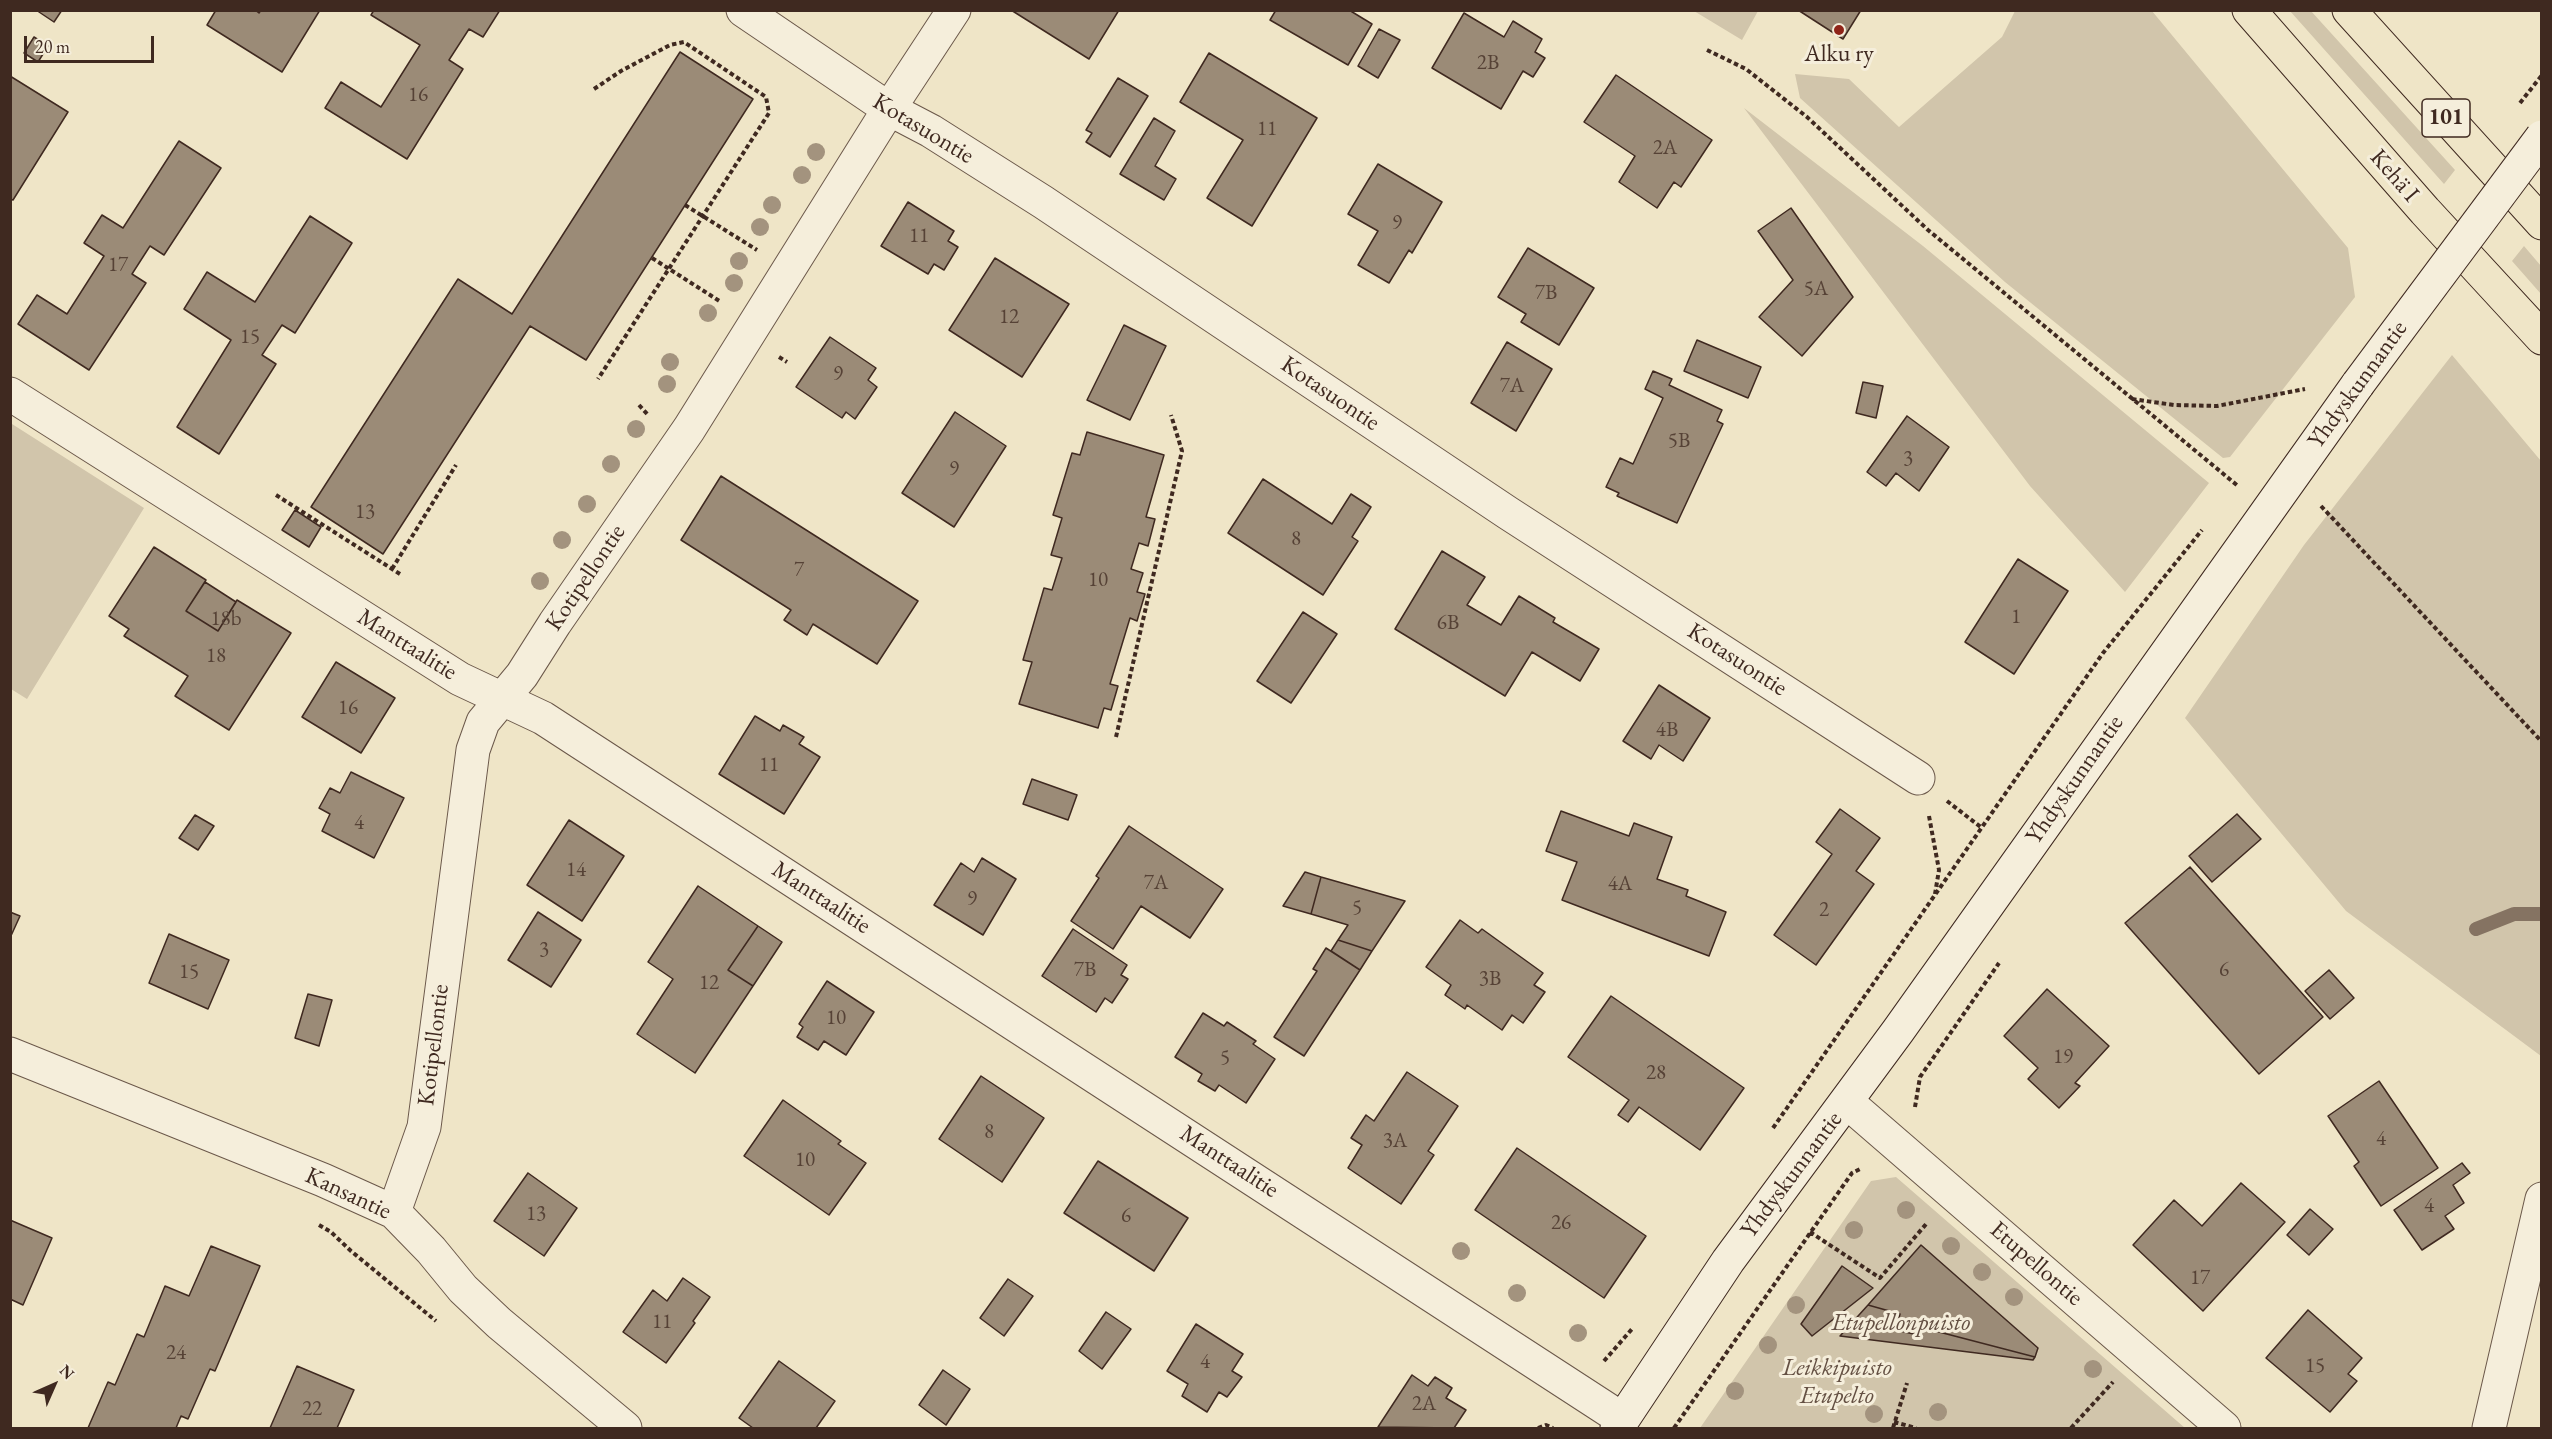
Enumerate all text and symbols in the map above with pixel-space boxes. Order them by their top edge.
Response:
marker: Alku ry [1832,23,1846,37]
scale bar [27,24,158,62]
text: 20 m [35,35,70,58]
place label: Alku ry [1804,40,1874,68]
house number: 2B [1477,50,1499,76]
house number: 16 [408,82,428,108]
street label: Kotasuontie [867,88,979,170]
road number: 101 [2422,99,2470,137]
house number: 11 [1257,116,1277,142]
house number: 2A [1653,135,1677,161]
street label: Kehä I [2363,144,2425,208]
house number: 9 [1392,210,1402,236]
house number: 11 [909,223,929,249]
house number: 17 [108,252,128,278]
house number: 5A [1804,276,1828,302]
house number: 7B [1535,280,1557,306]
house number: 12 [999,304,1019,330]
street label: Yhdyskunnantie [2302,315,2414,455]
house number: 15 [240,324,260,350]
street label: Kotasuontie [1275,350,1385,438]
house number: 9 [833,361,843,387]
house number: 7A [1500,373,1524,399]
house number: 5B [1668,428,1690,454]
house number: 3 [1903,446,1913,472]
house number: 9 [949,456,959,482]
house number: 13 [355,499,375,525]
street label: Kotipellontie [540,519,632,637]
house number: 8 [1291,526,1301,552]
house number: 7 [794,557,804,583]
house number: 10 [1088,567,1108,593]
street label: Manttaalitie [352,603,462,687]
house number: 1 [2011,604,2021,630]
house number: 18b [211,606,241,632]
house number: 6B [1437,610,1459,636]
street label: Kotasuontie [1682,617,1792,703]
house number: 18 [206,643,226,669]
house number: 16 [338,695,358,721]
street label: Yhdyskunnantie [2020,710,2130,850]
house number: 4B [1656,717,1678,743]
house number: 11 [759,752,779,778]
house number: 4 [354,810,364,836]
street label: Manttaalitie [766,855,876,941]
house number: 14 [566,857,586,883]
house number: 7A [1144,870,1168,896]
house number: 4A [1608,871,1632,897]
house number: 9 [967,886,977,912]
house number: 5 [1352,895,1362,921]
house number: 2 [1819,897,1829,923]
house number: 3 [539,937,549,963]
house number: 7B [1074,957,1096,983]
house number: 6 [2219,957,2229,983]
house number: 15 [179,959,199,985]
house number: 3B [1479,966,1501,992]
house number: 12 [699,970,719,996]
street label: Kotipellontie [412,983,456,1107]
house number: 10 [826,1005,846,1031]
house number: 19 [2053,1044,2073,1070]
house number: 5 [1220,1045,1230,1071]
house number: 28 [1646,1060,1666,1086]
street label: Yhdyskunnantie [1735,1106,1849,1244]
house number: 8 [984,1119,994,1145]
street label: Manttaalitie [1174,1119,1284,1205]
house number: 4 [2376,1126,2386,1152]
house number: 3A [1383,1128,1407,1154]
house number: 10 [795,1147,815,1173]
street label: Kansantie [301,1162,395,1226]
house number: 4 [2424,1193,2434,1219]
house number: 13 [526,1201,546,1227]
house number: 6 [1121,1203,1131,1229]
house number: 26 [1551,1210,1571,1236]
street label: Etupellontie [1984,1216,2088,1312]
house number: 17 [2190,1265,2210,1291]
house number: 11 [652,1309,672,1335]
park label: Etupellonpuisto [1832,1309,1970,1337]
house number: 24 [166,1340,186,1366]
house number: 4 [1200,1349,1210,1375]
house number: 15 [2305,1353,2325,1379]
park label: Leikkipuisto Etupelto [1782,1354,1892,1410]
north arrow [24,1355,84,1415]
text: N [55,1360,79,1384]
house number: 2A [1412,1391,1436,1417]
house number: 22 [302,1396,322,1422]

